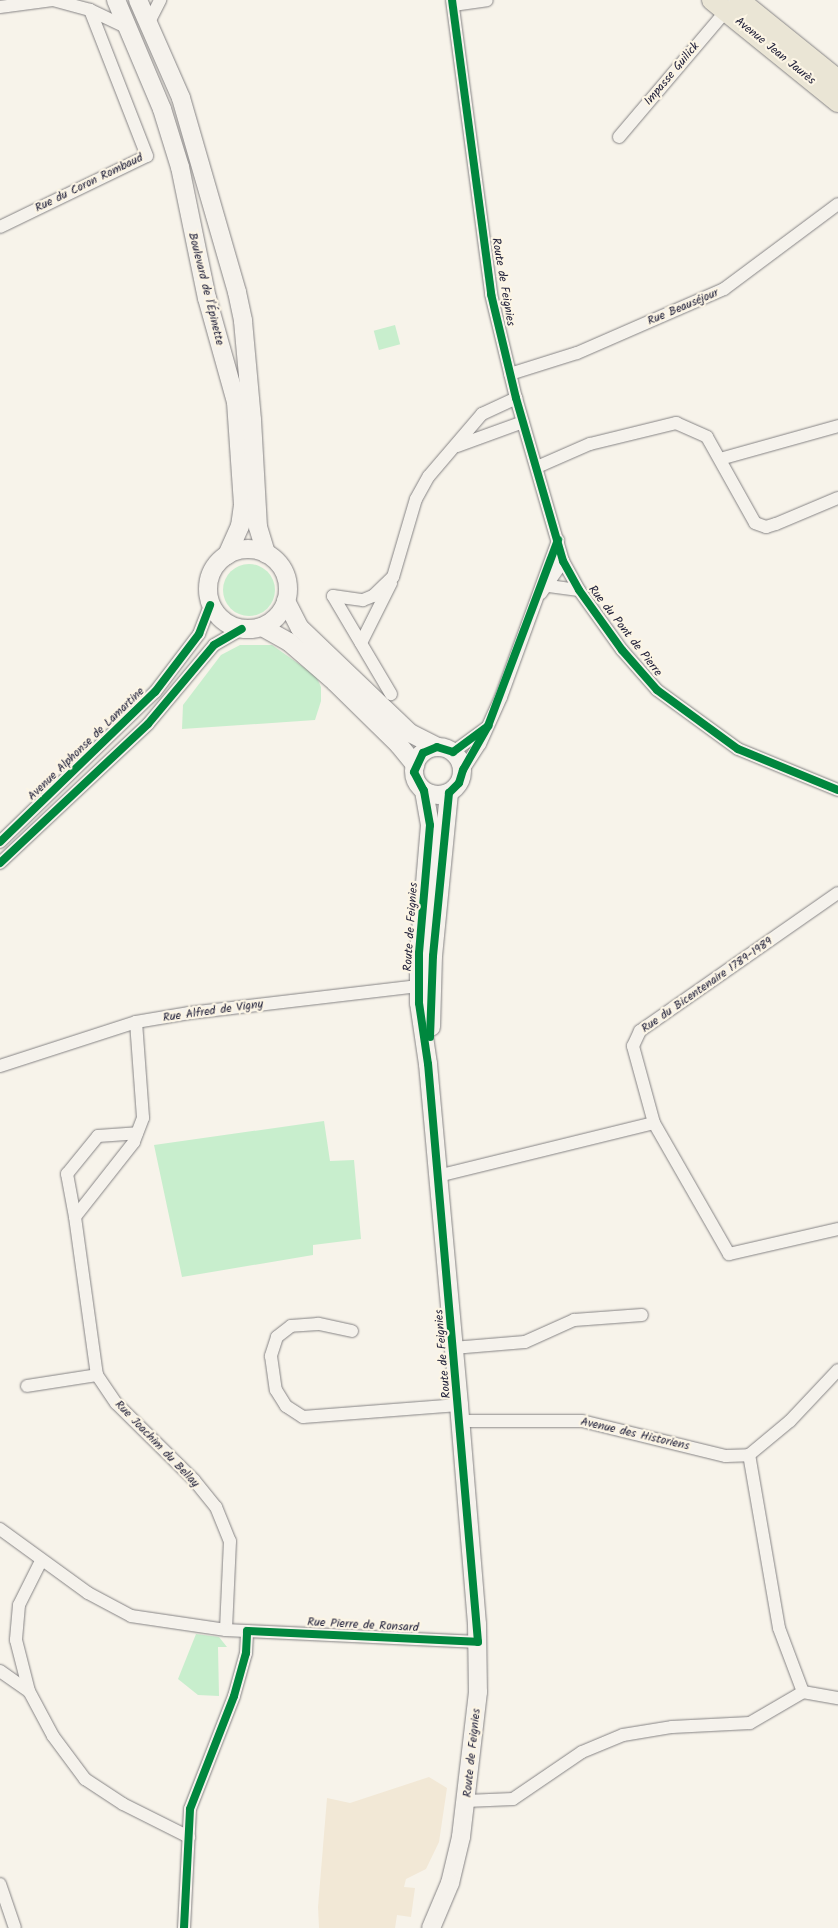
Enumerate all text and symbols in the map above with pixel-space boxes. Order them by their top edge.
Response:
street label: Avenue Jean Jaurès [732,14,818,88]
street label: Impasse Guilick [641,40,703,108]
street label: Rue du Coron Rombaud [33,151,145,215]
street label: Boulevard de l'Épinette [185,231,227,347]
street label: Route de Feignies [488,237,518,327]
street label: Rue Beauséjour [645,286,721,328]
street label: Rue du Pont de Pierre [585,583,665,679]
street label: Avenue Alphonse de Lamartine [25,684,147,804]
street label: Route de Feignies [401,882,421,972]
street label: Rue du Bicentenaire 1789-1989 [639,934,775,1036]
street label: Rue Alfred de Vigny [162,997,264,1025]
street label: Route de Feignies [432,1309,454,1399]
street label: Rue Joachim du Bellay [112,1397,202,1491]
street label: Avenue des Historiens [579,1414,691,1454]
street label: Rue Pierre de Ronsard [307,1615,419,1635]
street label: Route de Feignies [460,1708,484,1798]

